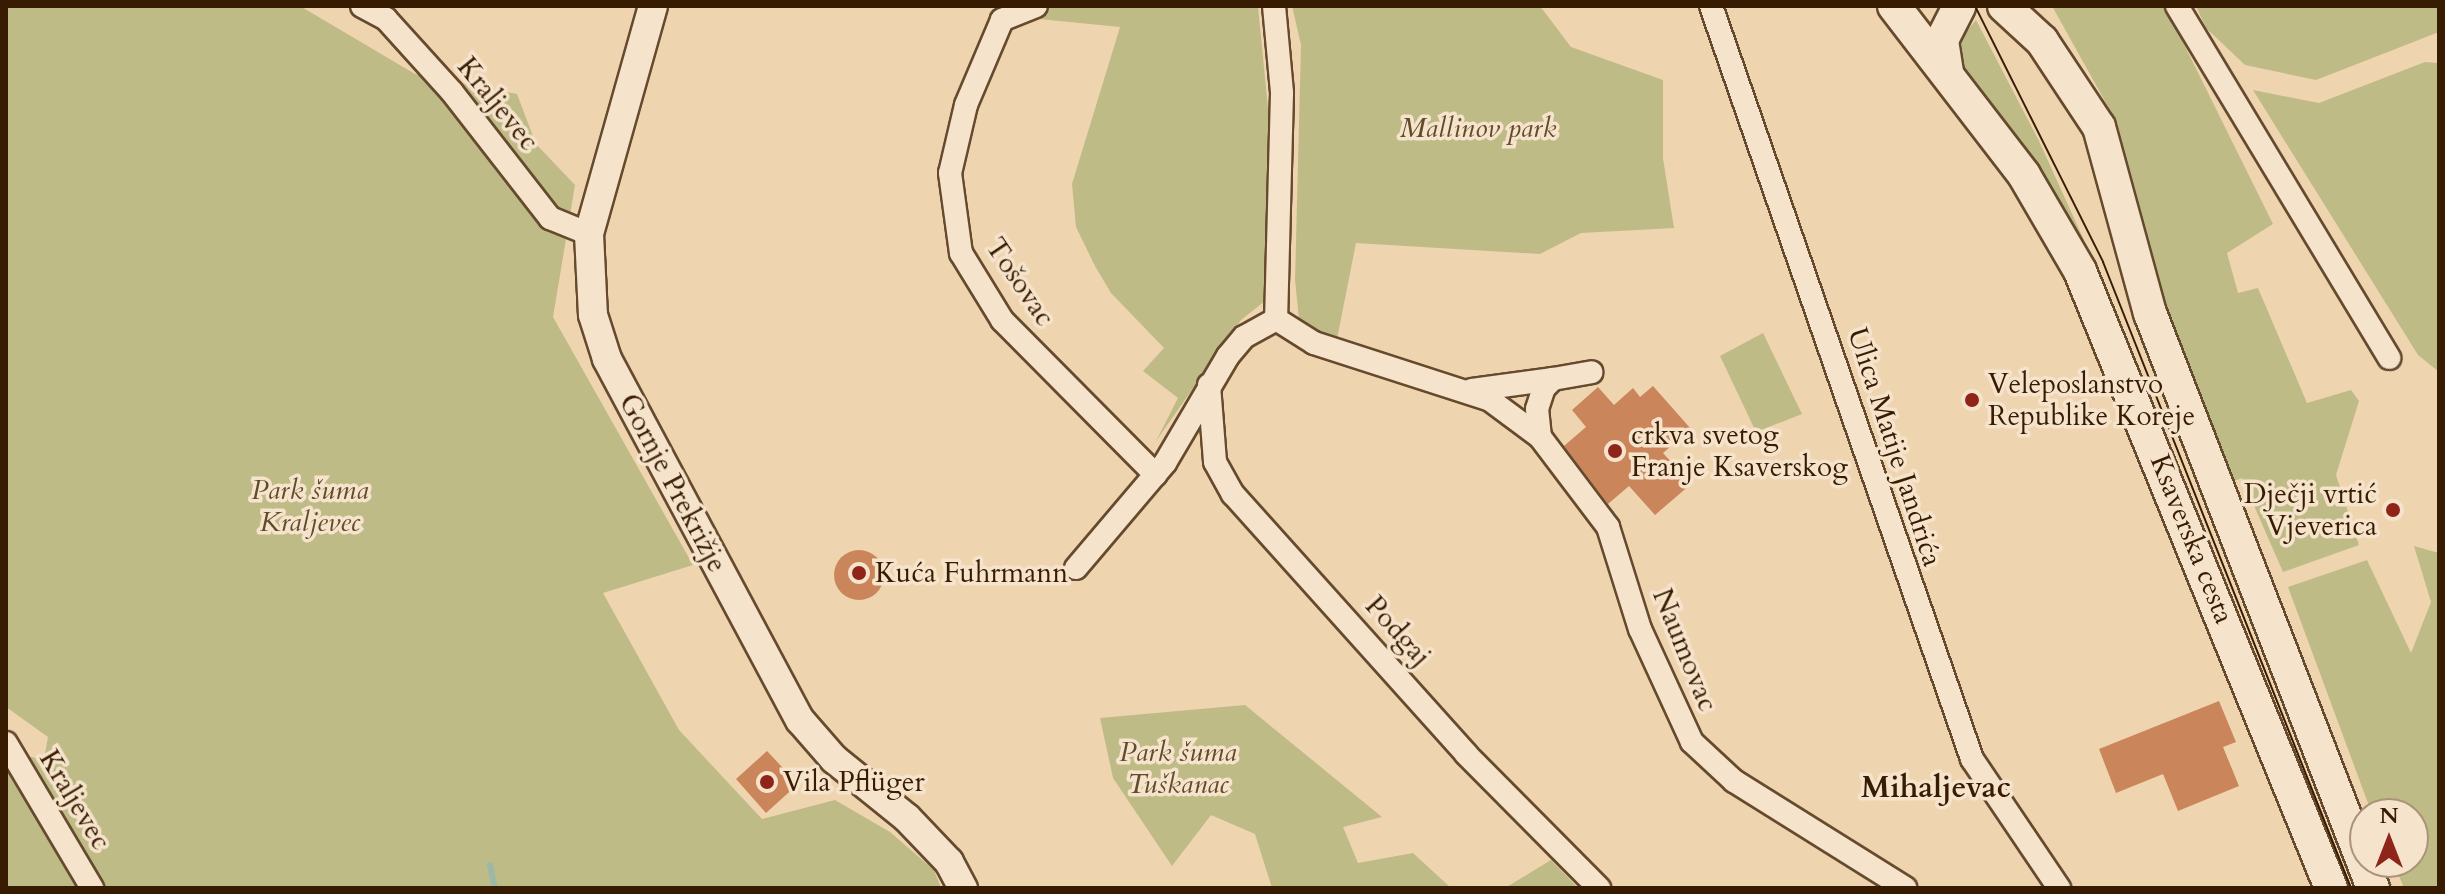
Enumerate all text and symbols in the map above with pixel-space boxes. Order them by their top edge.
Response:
street label: Kraljevec [450,50,546,158]
park label: Mallinov park [1400,111,1556,145]
street label: Tošovac [978,231,1062,333]
street label: Ulica Matije Jandrića [1841,323,1949,571]
place label: Veleposlanstvo Republike Koreje [1988,367,2195,433]
street label: Gornje Prekrižje [612,388,734,578]
marker: Veleposlanstvo Republike Koreje [1963,391,1981,409]
place label: crkva svetog Franje Ksaverskog [1631,418,1848,484]
marker: crkva svetog Franje Ksaverskog [1606,442,1624,460]
street label: Ksaverska cesta [2143,450,2241,628]
park label: Park šuma Kraljevec [251,473,369,539]
place label: Dječji vrtić Vjeverica [2244,477,2377,543]
marker: Dječji vrtić Vjeverica [2384,501,2402,519]
place label: Kuća Fuhrmann [875,556,1068,590]
marker: Kuća Fuhrmann [850,564,868,582]
street label: Naumovac [1645,584,1725,716]
street label: Podgaj [1358,589,1438,673]
park label: Park šuma Tuškanac [1119,735,1237,801]
street label: Kraljevec [32,744,118,856]
place label: Vila Pflüger [783,765,925,799]
district label: Mihaljevac [1861,770,2011,806]
marker: Vila Pflüger [758,773,776,791]
north arrow [2349,798,2429,878]
text: N [2379,801,2399,831]

